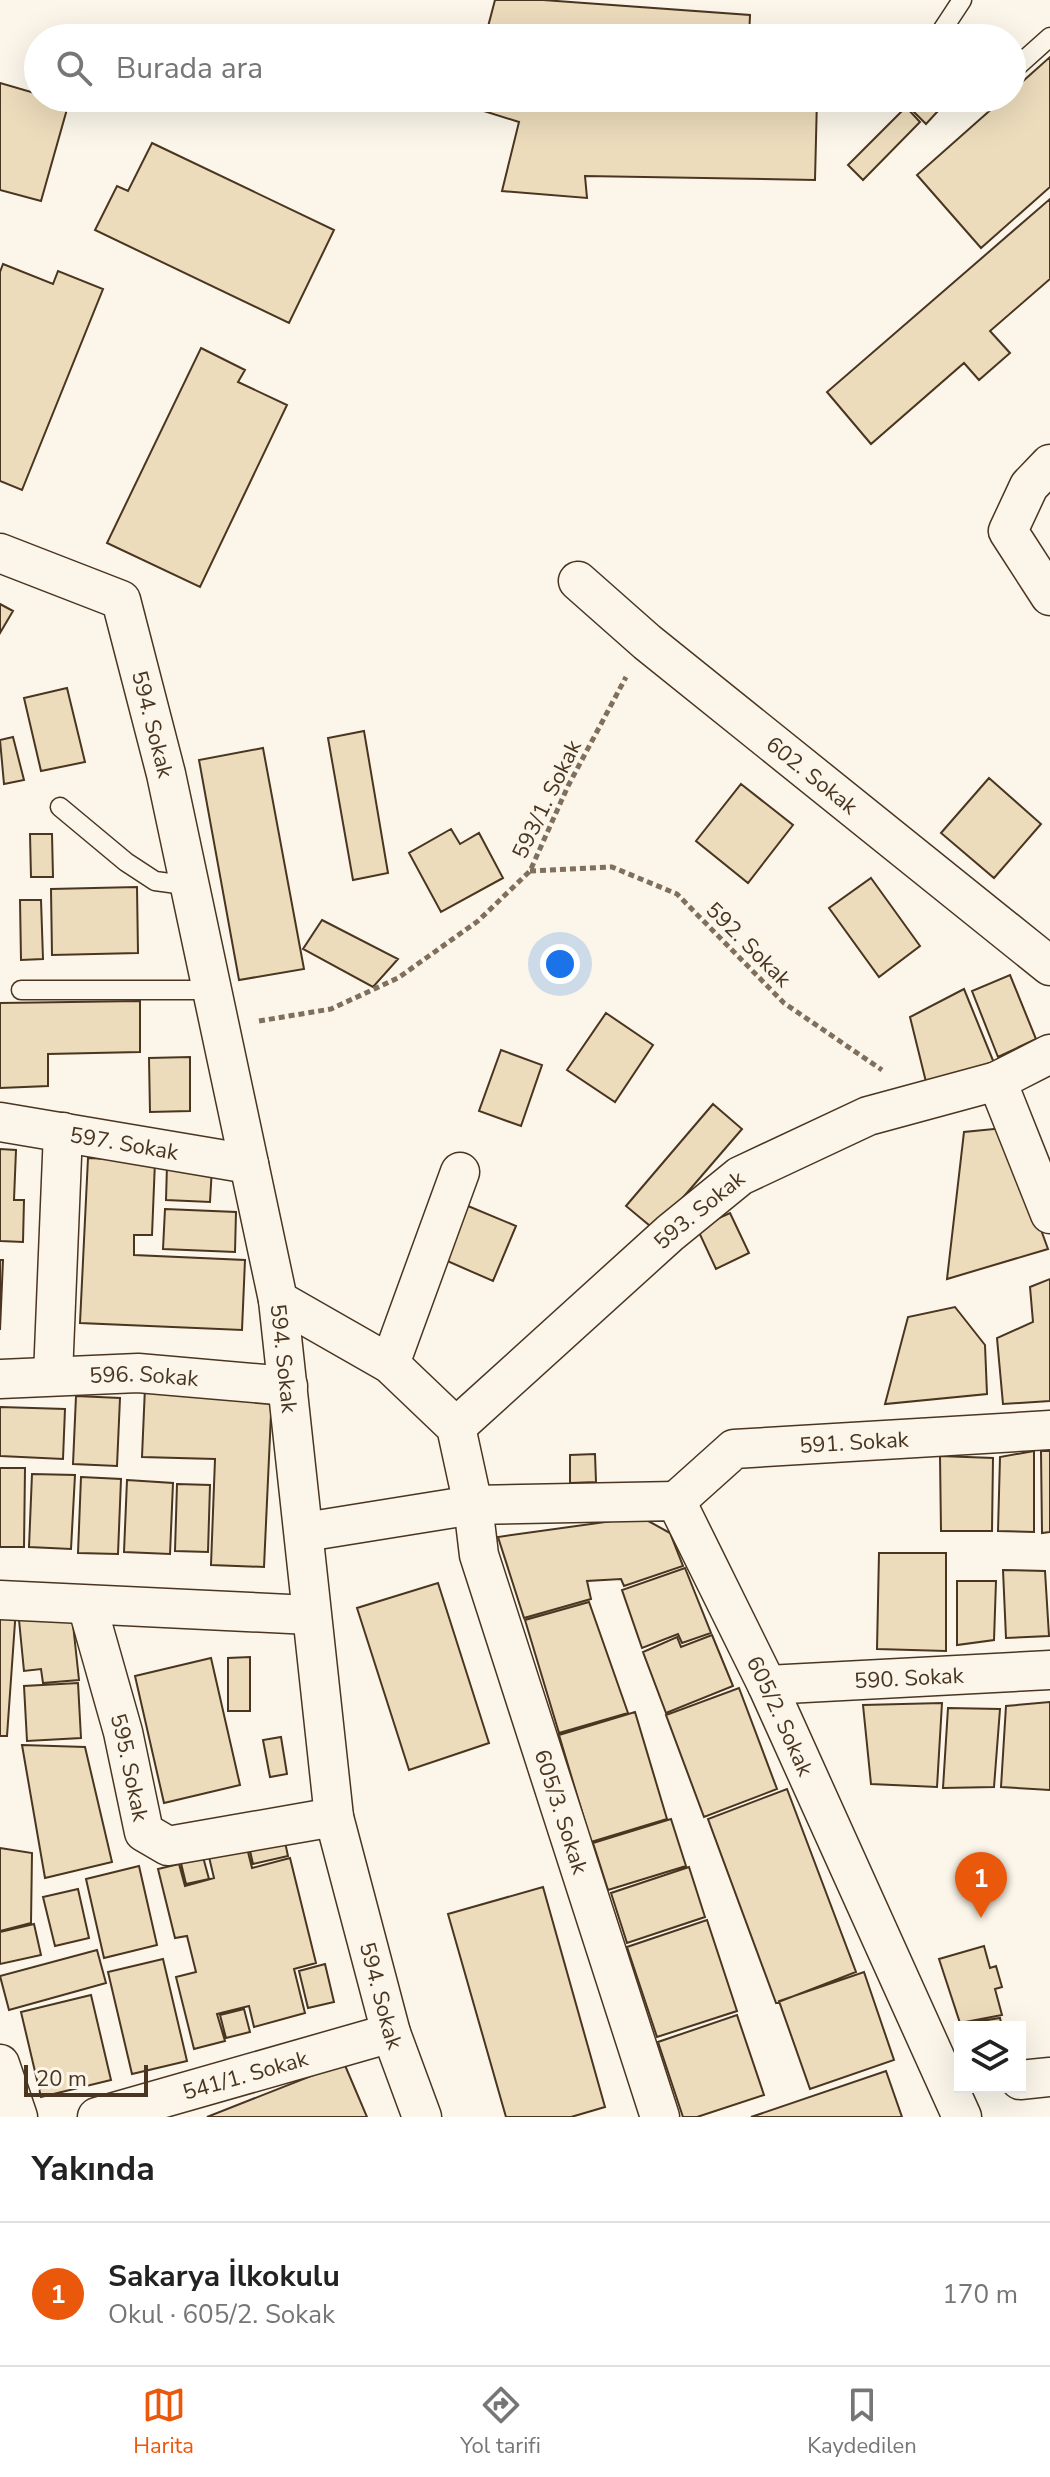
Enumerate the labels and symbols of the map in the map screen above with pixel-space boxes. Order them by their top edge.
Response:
street label: 594. Sokak [124,668,181,782]
street label: 602. Sokak [759,730,864,822]
street label: 593/1. Sokak [505,734,589,864]
street label: 592. Sokak [699,895,798,995]
your location [540,944,580,984]
street label: 597. Sokak [68,1120,182,1168]
street label: 593. Sokak [648,1163,752,1257]
street label: 594. Sokak [263,1302,304,1416]
street label: 596. Sokak [88,1359,201,1394]
street label: 591. Sokak [798,1424,911,1461]
street label: 605/2. Sokak [739,1651,821,1782]
street label: 590. Sokak [853,1661,965,1696]
street label: 595. Sokak [102,1710,156,1825]
street label: 605/3. Sokak [527,1746,595,1879]
pin: 1 [955,1852,1007,1918]
street label: 594. Sokak [352,1939,410,2055]
street label: 541/1. Sokak [179,2043,312,2108]
scale bar [24,2061,148,2097]

